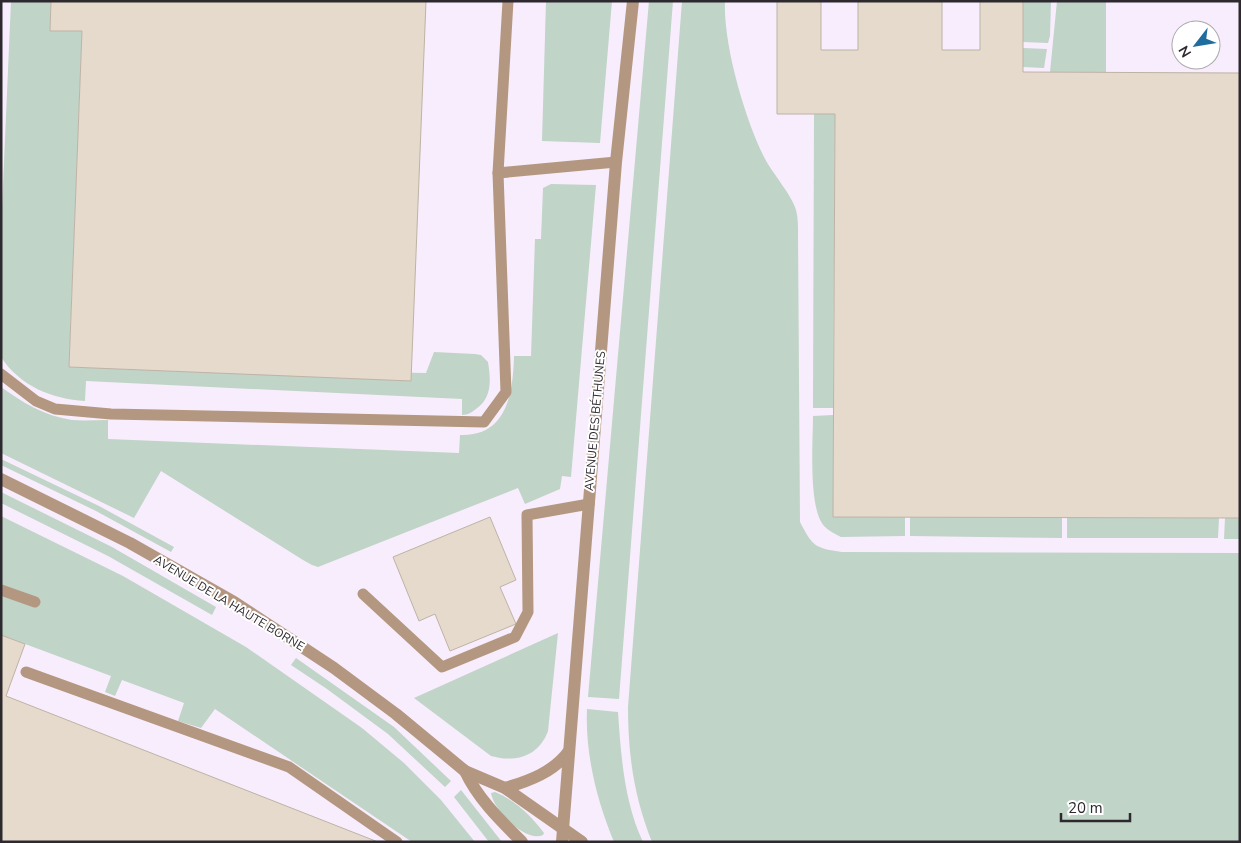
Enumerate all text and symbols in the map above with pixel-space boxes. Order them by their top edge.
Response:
north arrow [1171,20,1221,70]
text: N [1174,42,1196,61]
street label: AVENUE DES BÉTHUNES [581,350,609,492]
street label: AVENUE DE LA HAUTE BORNE [151,552,307,654]
scale bar [1061,790,1130,822]
text: 20 m [1068,798,1103,818]

